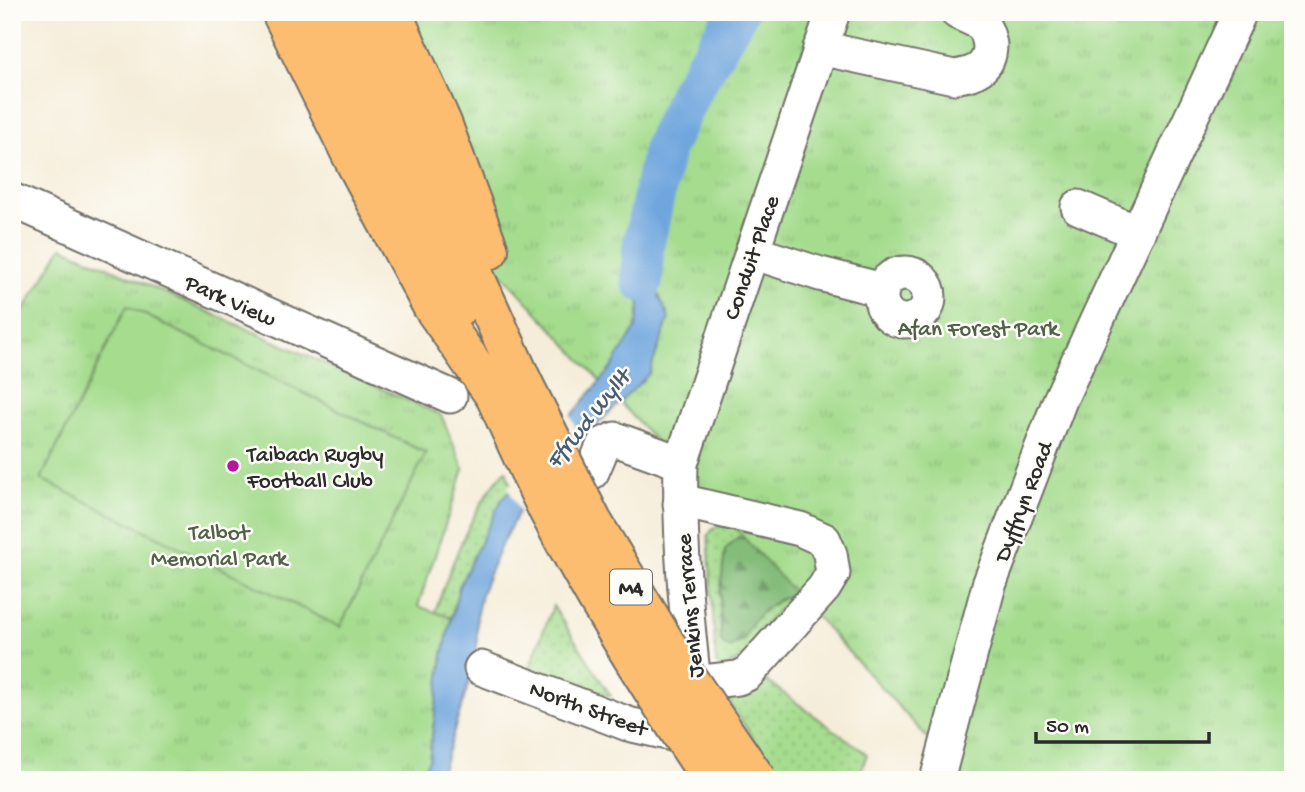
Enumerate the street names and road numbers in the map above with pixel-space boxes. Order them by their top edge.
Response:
street label: Conduit Place [719,191,788,324]
street label: Park View [179,270,279,334]
street label: Dyffryn Road [989,437,1061,568]
street label: Jenkins Terrace [672,531,711,679]
road number: M4 [610,570,652,604]
street label: North Street [525,676,652,745]

